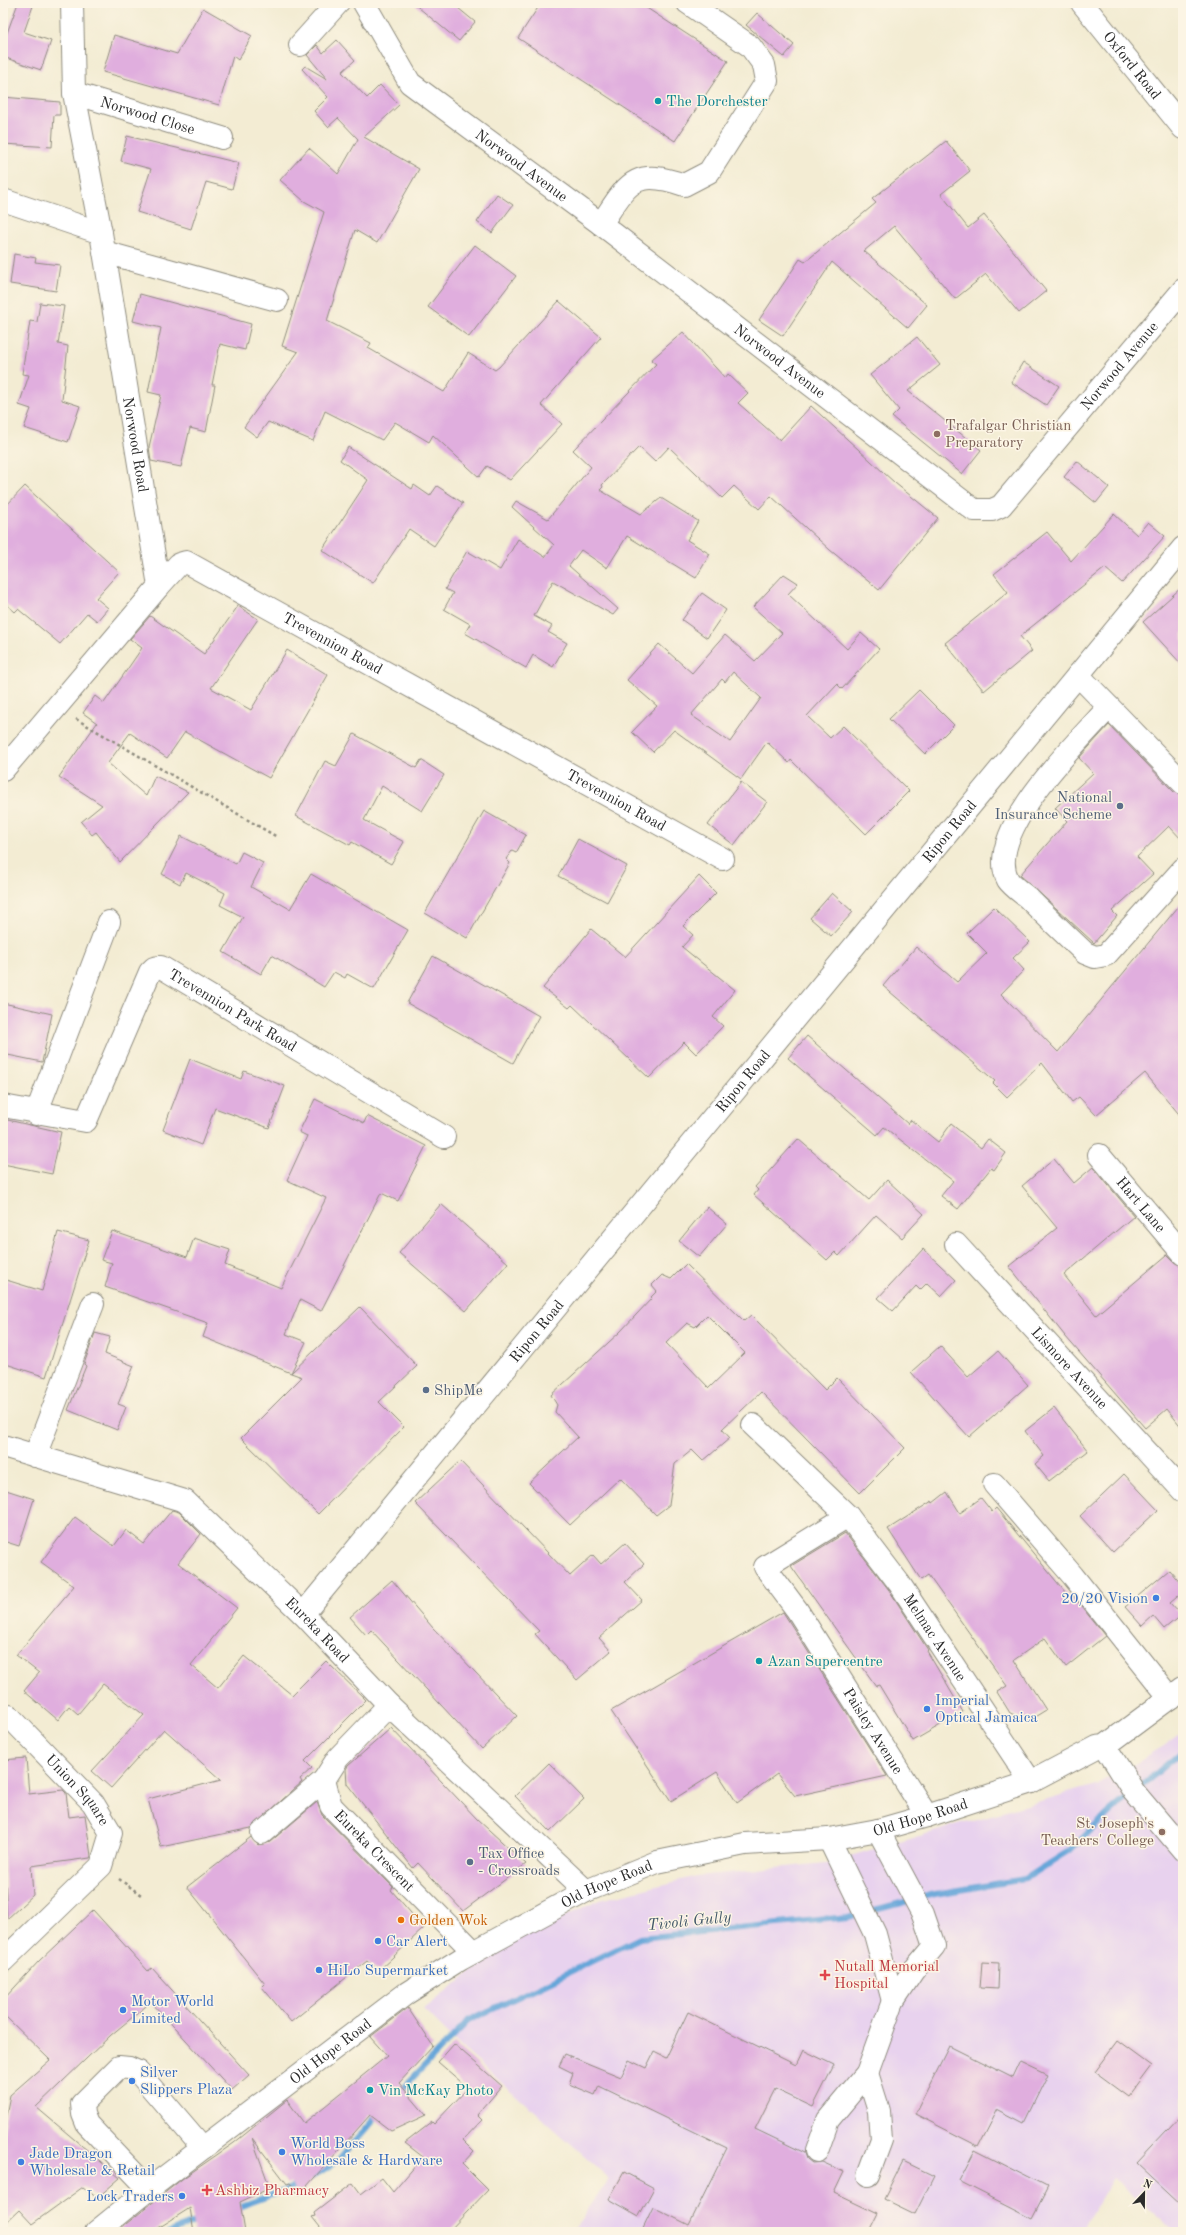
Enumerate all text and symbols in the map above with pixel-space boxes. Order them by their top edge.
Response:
street label: Oxford Road [1099,29,1163,103]
street label: Norwood Close [98,95,196,138]
place label: The Dorchester [666,95,768,110]
marker: The Dorchester [653,96,663,106]
street label: Norwood Avenue [472,128,570,206]
street label: Norwood Avenue [1079,319,1162,414]
street label: Norwood Avenue [730,323,827,402]
street label: Norwood Road [119,396,150,494]
place label: Trafalgar Christian Preparatory [945,419,1071,451]
marker: Trafalgar Christian Preparatory [932,429,942,439]
street label: Trevennion Road [280,611,385,678]
street label: Trevennion Road [563,768,668,835]
place label: National Insurance Scheme [994,791,1112,823]
street label: Ripon Road [920,798,980,866]
marker: National Insurance Scheme [1115,801,1125,811]
street label: Trevennion Park Road [165,967,299,1056]
street label: Ripon Road [714,1048,774,1116]
street label: Hart Lane [1112,1175,1167,1236]
street label: Ripon Road [508,1298,568,1366]
street label: Lismore Avenue [1028,1325,1110,1412]
place label: ShipMe [434,1384,483,1399]
marker: ShipMe [421,1385,431,1395]
street label: Melmac Avenue [900,1592,968,1685]
place label: 20/20 Vision [1061,1592,1148,1607]
marker: 20/20 Vision [1151,1593,1161,1603]
street label: Eureka Road [282,1595,351,1667]
place label: Azan Supercentre [767,1655,883,1670]
marker: Azan Supercentre [754,1656,764,1666]
street label: Paisley Avenue [839,1686,905,1777]
place label: Imperial Optical Jamaica [935,1694,1038,1726]
marker: Imperial Optical Jamaica [922,1704,932,1714]
street label: Union Square [42,1752,111,1829]
street label: Old Hope Road [872,1797,970,1840]
street label: Eureka Crescent [331,1808,417,1895]
place label: St. Joseph's Teachers' College [1040,1817,1154,1849]
marker: St. Joseph's Teachers' College [1157,1827,1167,1837]
place label: Tax Office - Crossroads [478,1847,560,1879]
marker: Tax Office - Crossroads [465,1857,475,1867]
street label: Old Hope Road [559,1859,655,1912]
water label: Tivoli Gully [646,1910,733,1934]
place label: Golden Wok [409,1914,488,1929]
marker: Golden Wok [396,1915,406,1925]
place label: Car Alert [386,1935,448,1950]
marker: Car Alert [373,1936,383,1946]
place label: Nutall Memorial Hospital [834,1960,939,1992]
place label: HiLo Supermarket [327,1964,448,1979]
marker: HiLo Supermarket [314,1965,324,1975]
marker: Nutall Memorial Hospital [819,1969,831,1981]
place label: Motor World Limited [131,1995,214,2027]
marker: Motor World Limited [118,2005,128,2015]
street label: Old Hope Road [288,2017,375,2088]
place label: Silver Slippers Plaza [140,2066,233,2098]
marker: Silver Slippers Plaza [127,2076,137,2086]
place label: Vin McKay Photo [378,2084,494,2099]
marker: Vin McKay Photo [365,2085,375,2095]
place label: World Boss Wholesale & Hardware [290,2137,443,2169]
place label: Jade Dragon Wholesale & Retail [29,2147,155,2179]
marker: World Boss Wholesale & Hardware [277,2147,287,2157]
marker: Jade Dragon Wholesale & Retail [16,2157,26,2167]
north arrow [1124,2173,1164,2213]
text: N [1141,2178,1154,2192]
place label: Ashbiz Pharmacy [215,2184,329,2199]
marker: Ashbiz Pharmacy [202,2185,212,2195]
place label: Lock Traders [86,2190,174,2205]
marker: Lock Traders [177,2191,187,2201]

